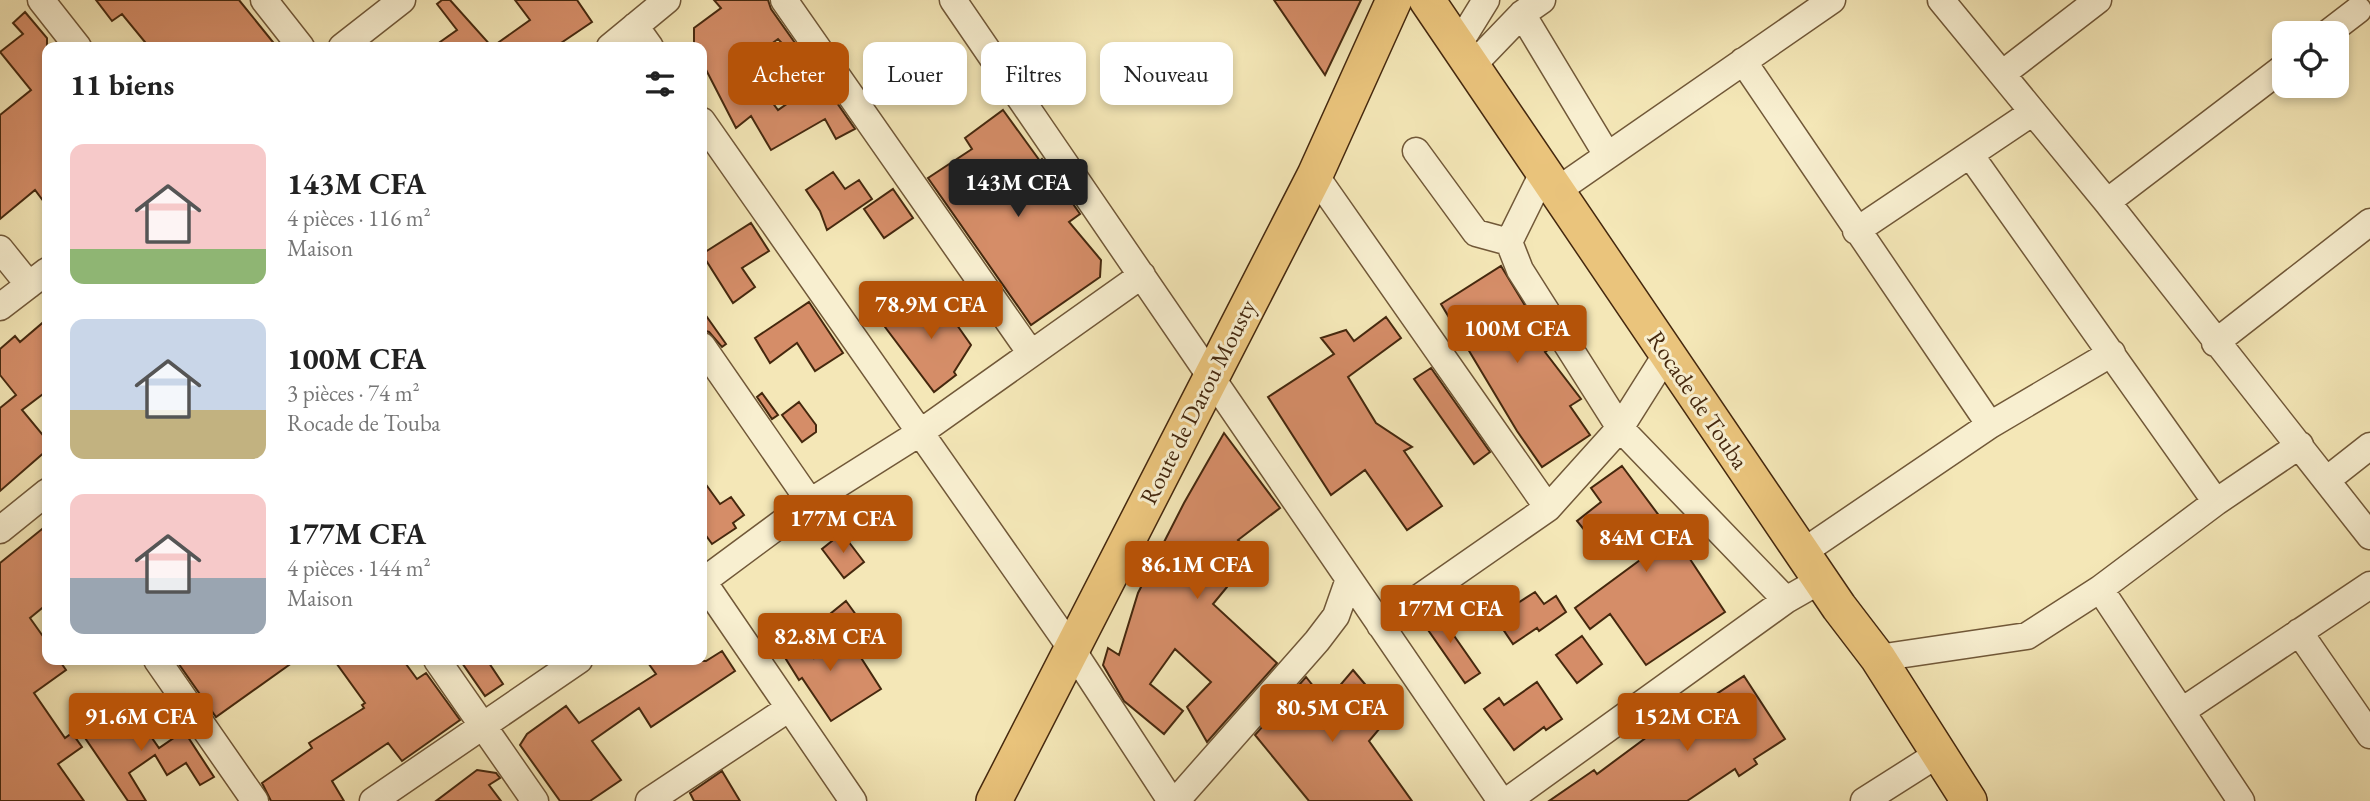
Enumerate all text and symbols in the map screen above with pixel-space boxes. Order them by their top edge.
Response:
map controls [2272,21,2349,98]
button: locate [2272,21,2349,98]
chip: Acheter [728,42,849,105]
chip: Louer [863,42,967,105]
chip: Filtres [981,42,1086,105]
chip: Nouveau [1100,42,1233,105]
text: 11 biens [70,65,174,104]
icon: filters [641,65,679,103]
pin: 143M CFA [946,160,1090,219]
text: 143M CFA [287,164,426,203]
text: 143M CFA [965,167,1071,197]
icon: home [126,172,210,256]
text: 4 pièces · 116 m² [287,203,431,233]
text: Maison [287,233,353,263]
pin: 78.9M CFA [851,282,1011,341]
text: 78.9M CFA [875,289,987,319]
street label: Route de Darou Mousty [1132,294,1263,510]
pin: 100M CFA [1445,306,1589,365]
text: 100M CFA [1464,313,1570,343]
street label: Rocade de Touba [1641,325,1756,475]
text: 100M CFA [287,339,426,378]
icon: home [126,347,210,431]
text: 3 pièces · 74 m² [287,378,420,408]
text: Rocade de Touba [287,408,440,438]
pin: 177M CFA [771,496,915,555]
text: 177M CFA [790,503,896,533]
text: 177M CFA [287,514,426,553]
pin: 84M CFA [1581,514,1711,574]
icon: home [126,522,210,606]
text: 84M CFA [1599,522,1693,552]
pin: 86.1M CFA [1117,542,1277,601]
text: 86.1M CFA [1141,549,1253,579]
text: 4 pièces · 144 m² [287,553,431,583]
text: Maison [287,583,353,613]
pin: 177M CFA [1378,586,1522,645]
text: 177M CFA [1397,593,1503,623]
pin: 82.8M CFA [750,614,910,673]
text: 82.8M CFA [774,621,886,651]
pin: 80.5M CFA [1252,684,1412,744]
text: 80.5M CFA [1276,692,1388,722]
pin: 91.6M CFA [61,694,221,753]
pin: 152M CFA [1615,694,1759,753]
text: 91.6M CFA [85,701,197,731]
text: 152M CFA [1634,701,1740,731]

